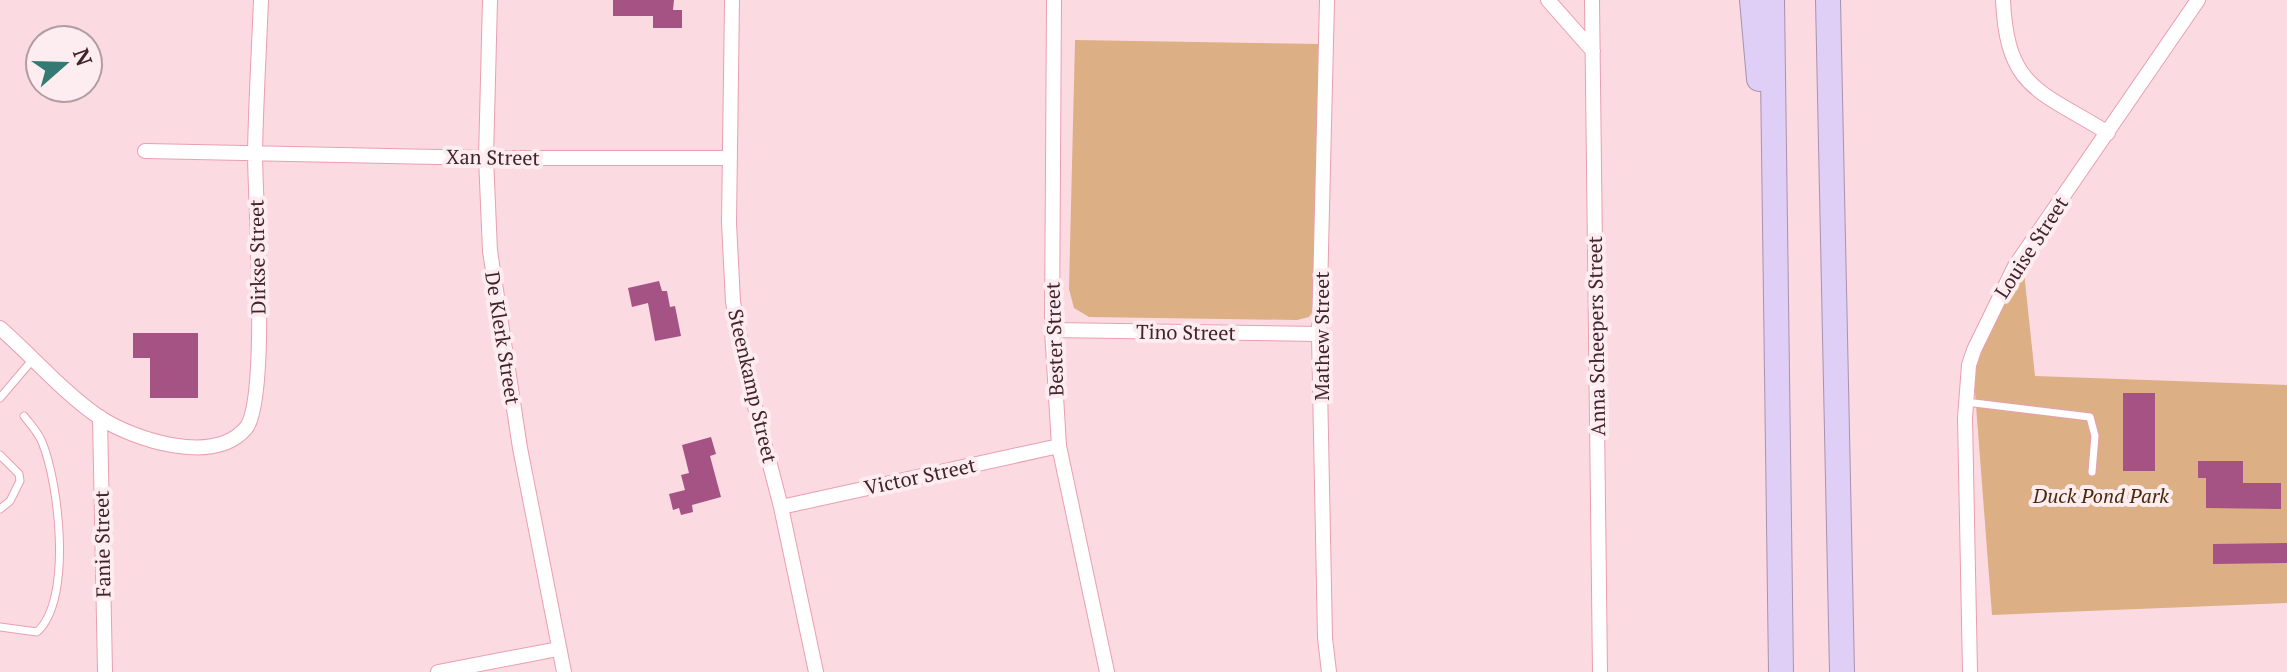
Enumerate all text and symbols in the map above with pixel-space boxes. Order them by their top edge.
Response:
north arrow [24,24,104,104]
text: N [67,44,100,70]
street label: Xan Street [446,143,541,171]
street label: Louise Street [1988,190,2074,303]
street label: Dirkse Street [242,199,272,315]
street label: Anna Scheepers Street [1581,235,1611,436]
street label: De Klerk Street [479,270,527,407]
street label: Mathew Street [1308,271,1335,401]
street label: Bester Street [1038,281,1069,397]
street label: Steenkamp Street [722,306,784,466]
street label: Tino Street [1136,318,1237,346]
street label: Victor Street [862,451,979,501]
park label: Duck Pond Park [2032,482,2169,509]
street label: Fanie Street [88,490,116,598]

